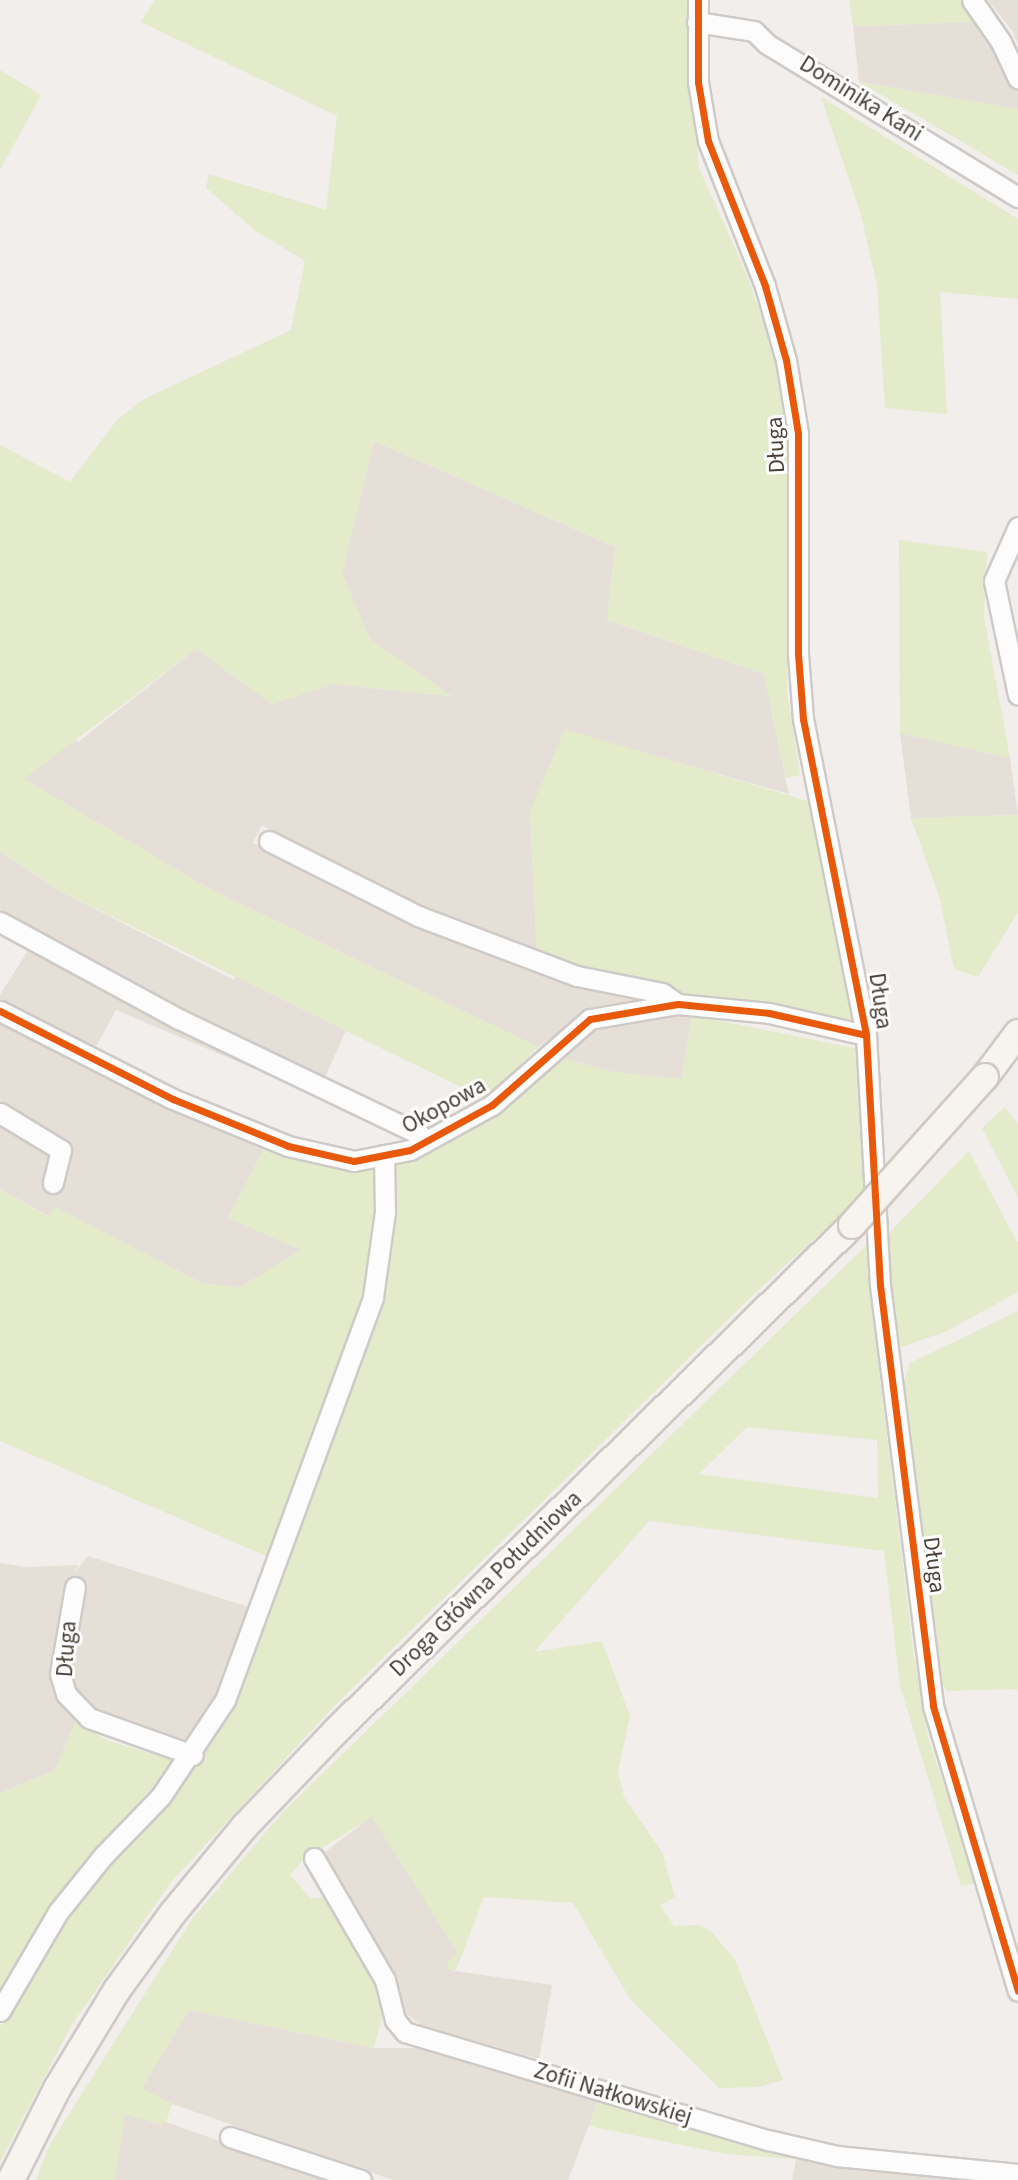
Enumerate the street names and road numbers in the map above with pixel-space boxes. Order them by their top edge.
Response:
street label: Dominika Kani [794,50,928,148]
street label: Długa [761,416,791,474]
street label: Długa [862,971,898,1031]
street label: Okopowa [397,1072,491,1140]
street label: Droga Główna Południowa [384,1485,588,1683]
street label: Długa [917,1535,951,1595]
street label: Długa [51,1620,83,1678]
street label: Zofii Nałkowskiej [531,2057,695,2131]

